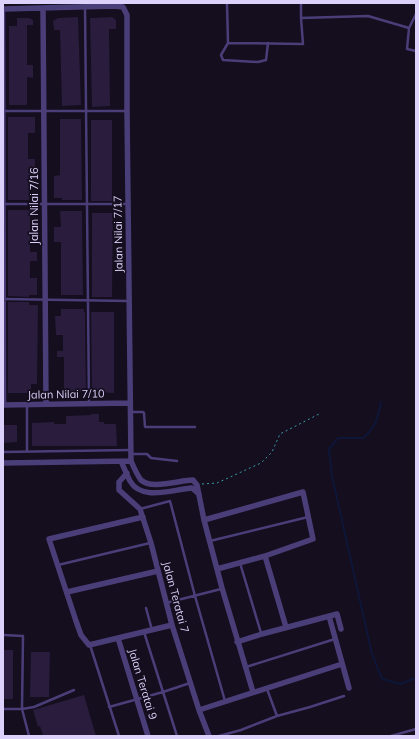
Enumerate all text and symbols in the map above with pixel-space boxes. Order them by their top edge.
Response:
street label: Jalan Nilai 7/16 [27,167,41,245]
street label: Jalan Nilai 7/17 [110,195,126,273]
street label: Jalan Nilai 7/10 [27,386,105,402]
street label: Jalan Teratai 7 [160,560,192,634]
street label: Jalan Teratai 9 [126,647,160,721]

